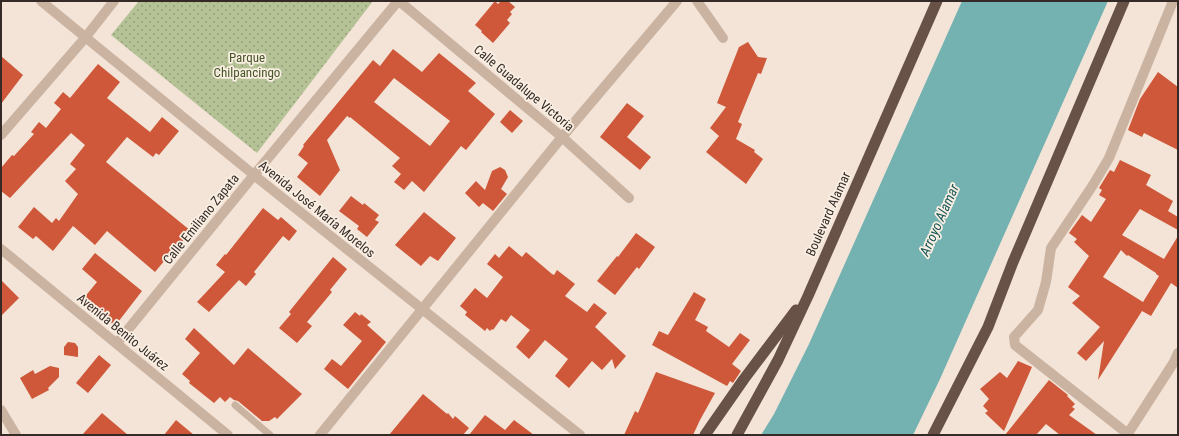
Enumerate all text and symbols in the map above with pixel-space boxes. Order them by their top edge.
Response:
street label: Calle Guadalupe Victoria [471,42,577,134]
park label: Parque Chilpancingo [214,50,280,80]
street label: Avenida José María Morelos [256,157,378,261]
street label: Boulevard Alamar [803,170,853,258]
street label: Calle Emiliano Zapata [160,171,242,267]
water label: Arroyo Alamar [916,181,962,259]
street label: Avenida Benito Juárez [74,290,172,374]

